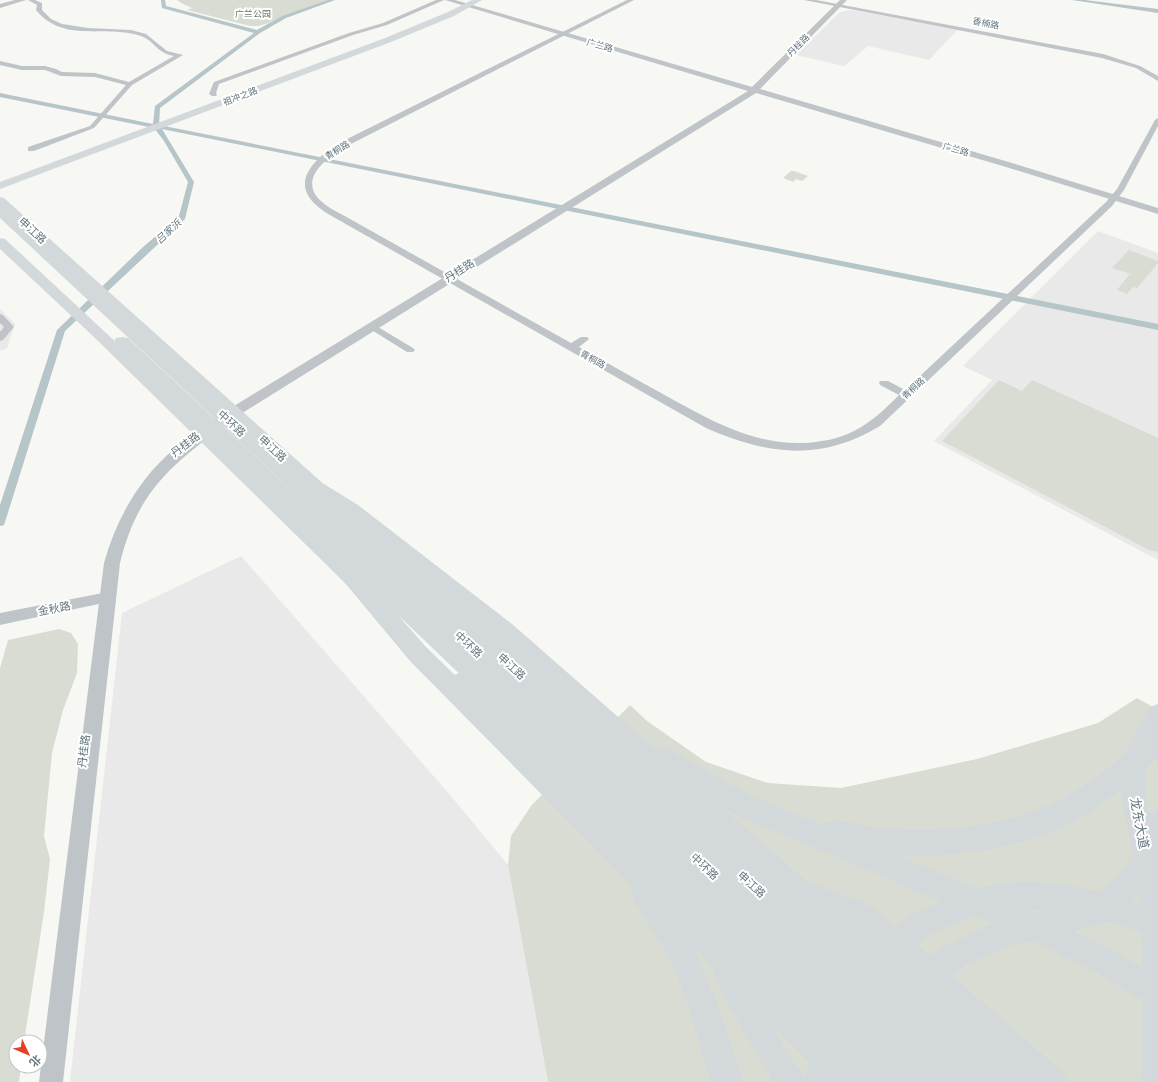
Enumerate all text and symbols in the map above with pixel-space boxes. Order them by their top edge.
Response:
park label: 广兰公园 [235,7,271,20]
street label: 香楠路 [972,14,1000,32]
street label: 丹桂路 [784,31,812,59]
street label: 广兰路 [585,35,615,55]
street label: 祖冲之路 [221,83,259,109]
street label: 青桐路 [322,137,352,163]
street label: 广兰路 [941,139,971,159]
street label: 申江路 [16,213,50,247]
water label: 吕家浜 [152,215,184,246]
street label: 丹桂路 [441,255,477,285]
street label: 青桐路 [578,347,608,371]
street label: 青桐路 [899,374,927,402]
street label: 中环路 [215,406,249,440]
street label: 丹桂路 [167,428,203,460]
street label: 申江路 [256,431,290,465]
street label: 金秋路 [36,597,72,619]
street label: 中环路 [452,627,486,661]
street label: 申江路 [495,649,529,683]
street label: 丹桂路 [74,734,92,768]
street label: 龙东大道 [1126,796,1154,850]
street label: 中环路 [688,849,722,883]
street label: 申江路 [735,867,769,901]
north arrow [8,1034,48,1074]
text: 北 [26,1052,45,1070]

